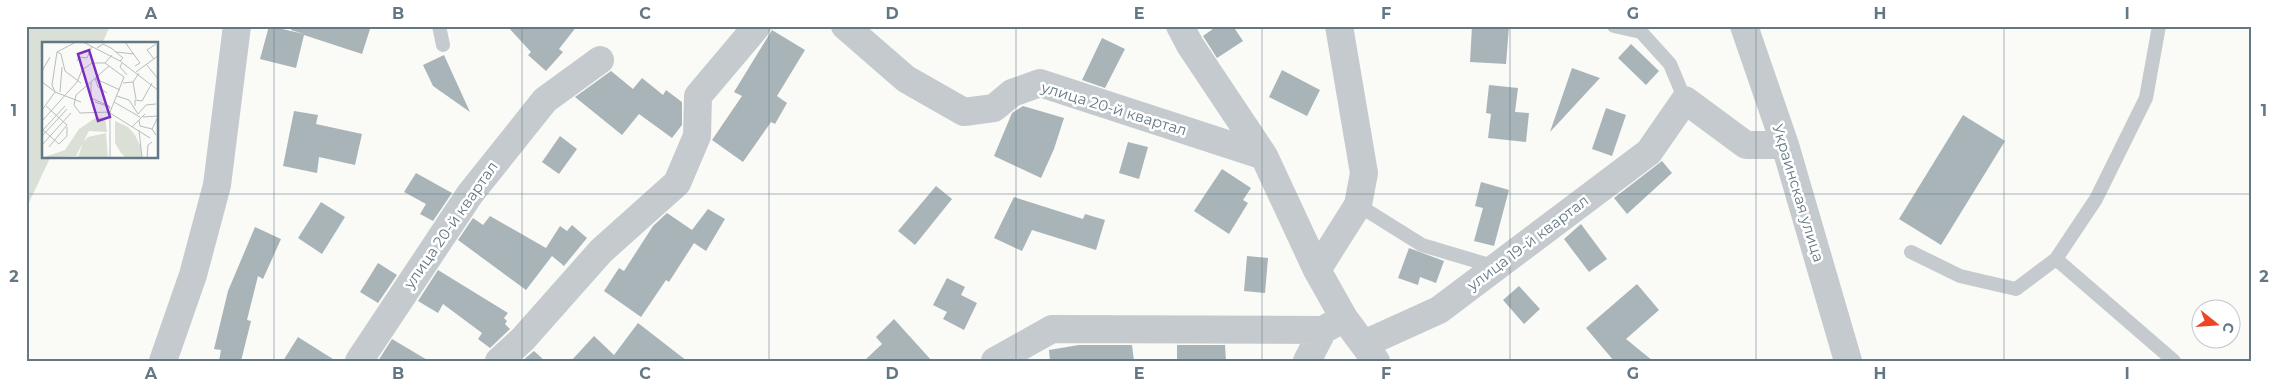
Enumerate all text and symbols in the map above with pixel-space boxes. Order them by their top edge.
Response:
text: A [144,4,158,23]
text: B [392,4,404,23]
text: C [639,4,651,23]
text: D [885,4,899,23]
text: E [1134,4,1144,23]
text: F [1381,4,1391,23]
text: G [1627,4,1639,23]
text: H [1874,4,1886,23]
text: I [2124,4,2130,23]
inset map [42,42,159,159]
street label: улица 20-й квартал [1038,77,1189,140]
text: 1 [11,101,17,120]
text: 1 [2261,101,2267,120]
street label: Украинская улица [1768,121,1829,264]
street label: улица 20-й квартал [399,157,502,293]
street label: улица 19-й квартал [1462,191,1592,295]
text: 2 [9,267,19,286]
text: 2 [2259,267,2269,286]
north arrow [2190,300,2240,350]
text: С [2218,320,2239,335]
text: A [144,364,158,383]
text: B [392,364,404,383]
text: C [639,364,651,383]
text: D [885,364,899,383]
text: E [1134,364,1144,383]
text: F [1381,364,1391,383]
text: G [1627,364,1639,383]
text: H [1874,364,1886,383]
text: I [2124,364,2130,383]

